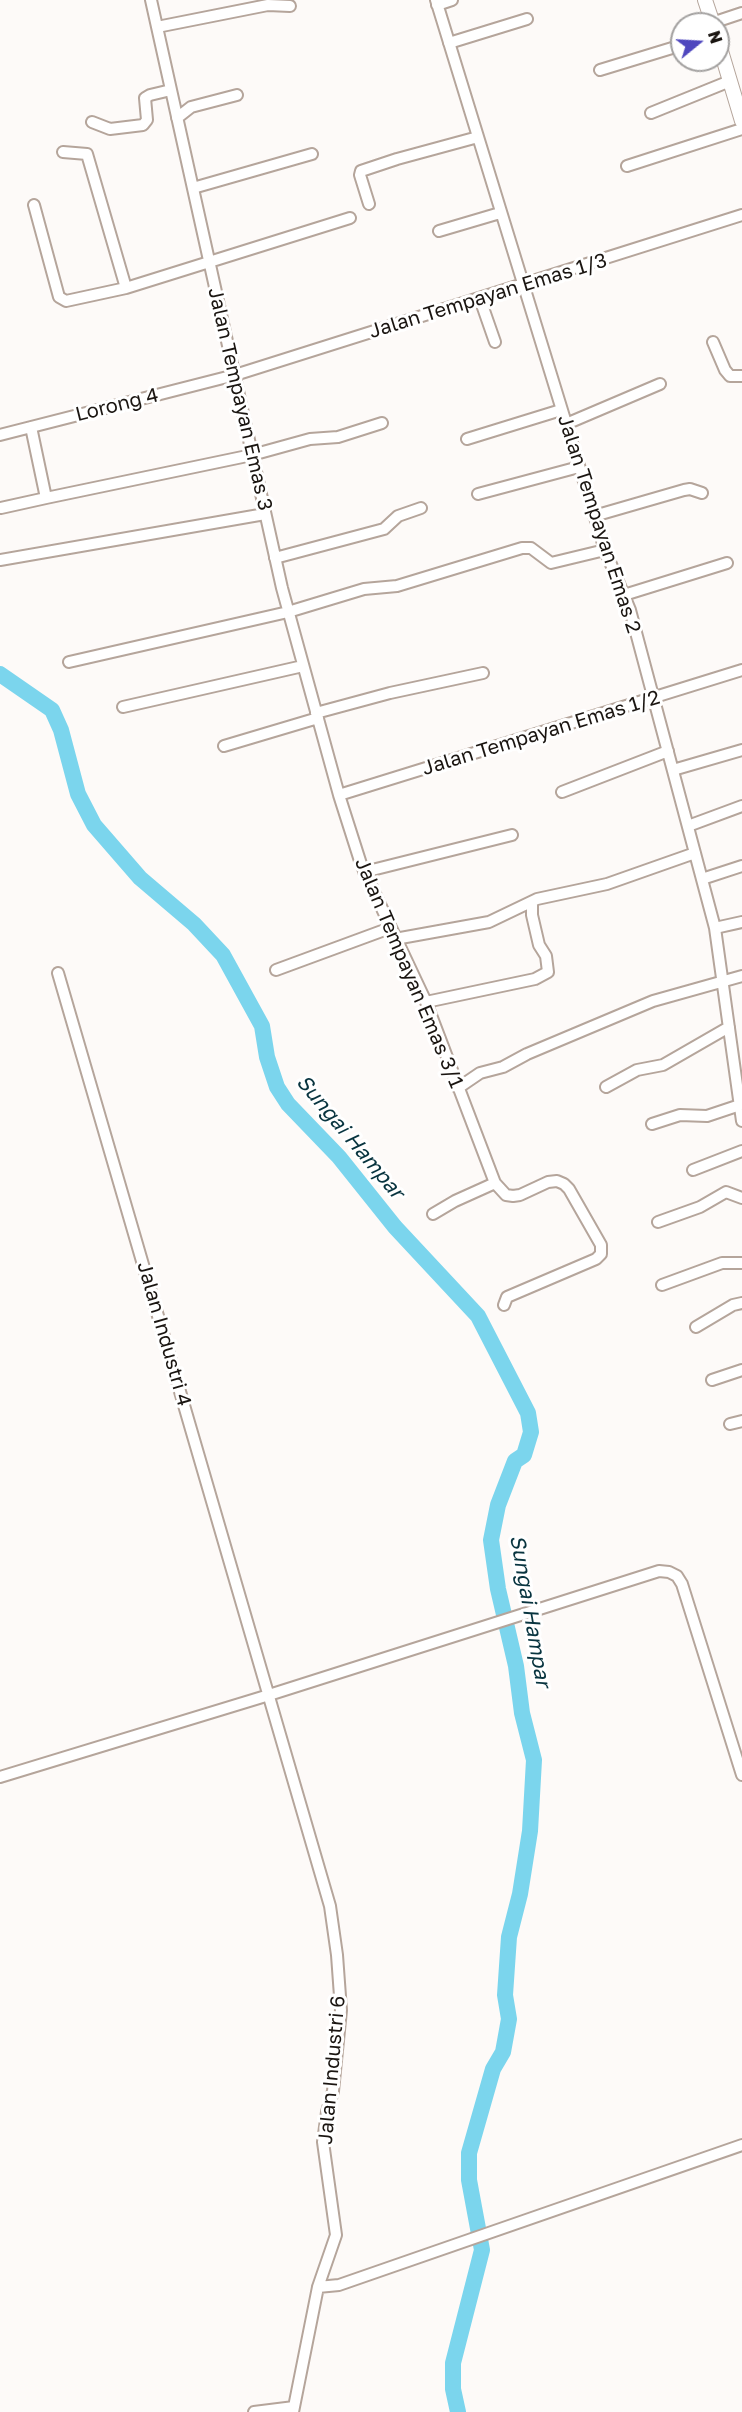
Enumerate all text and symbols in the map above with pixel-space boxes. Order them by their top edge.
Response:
north arrow [670,12,730,72]
text: N [704,28,727,46]
street label: Jalan Tempayan Emas 1/3 [366,248,610,344]
street label: Jalan Tempayan Emas 3 [203,285,277,513]
street label: Lorong 4 [73,383,161,427]
street label: Jalan Tempayan Emas 2 [552,412,646,636]
street label: Jalan Tempayan Emas 1/2 [419,685,663,781]
street label: Jalan Tempayan Emas 3/1 [350,854,468,1092]
water label: Sungai Hampar [291,1070,409,1204]
street label: Jalan Industri 4 [132,1259,196,1409]
water label: Sungai Hampar [504,1533,556,1689]
street label: Jalan Industri 6 [314,1995,350,2145]

